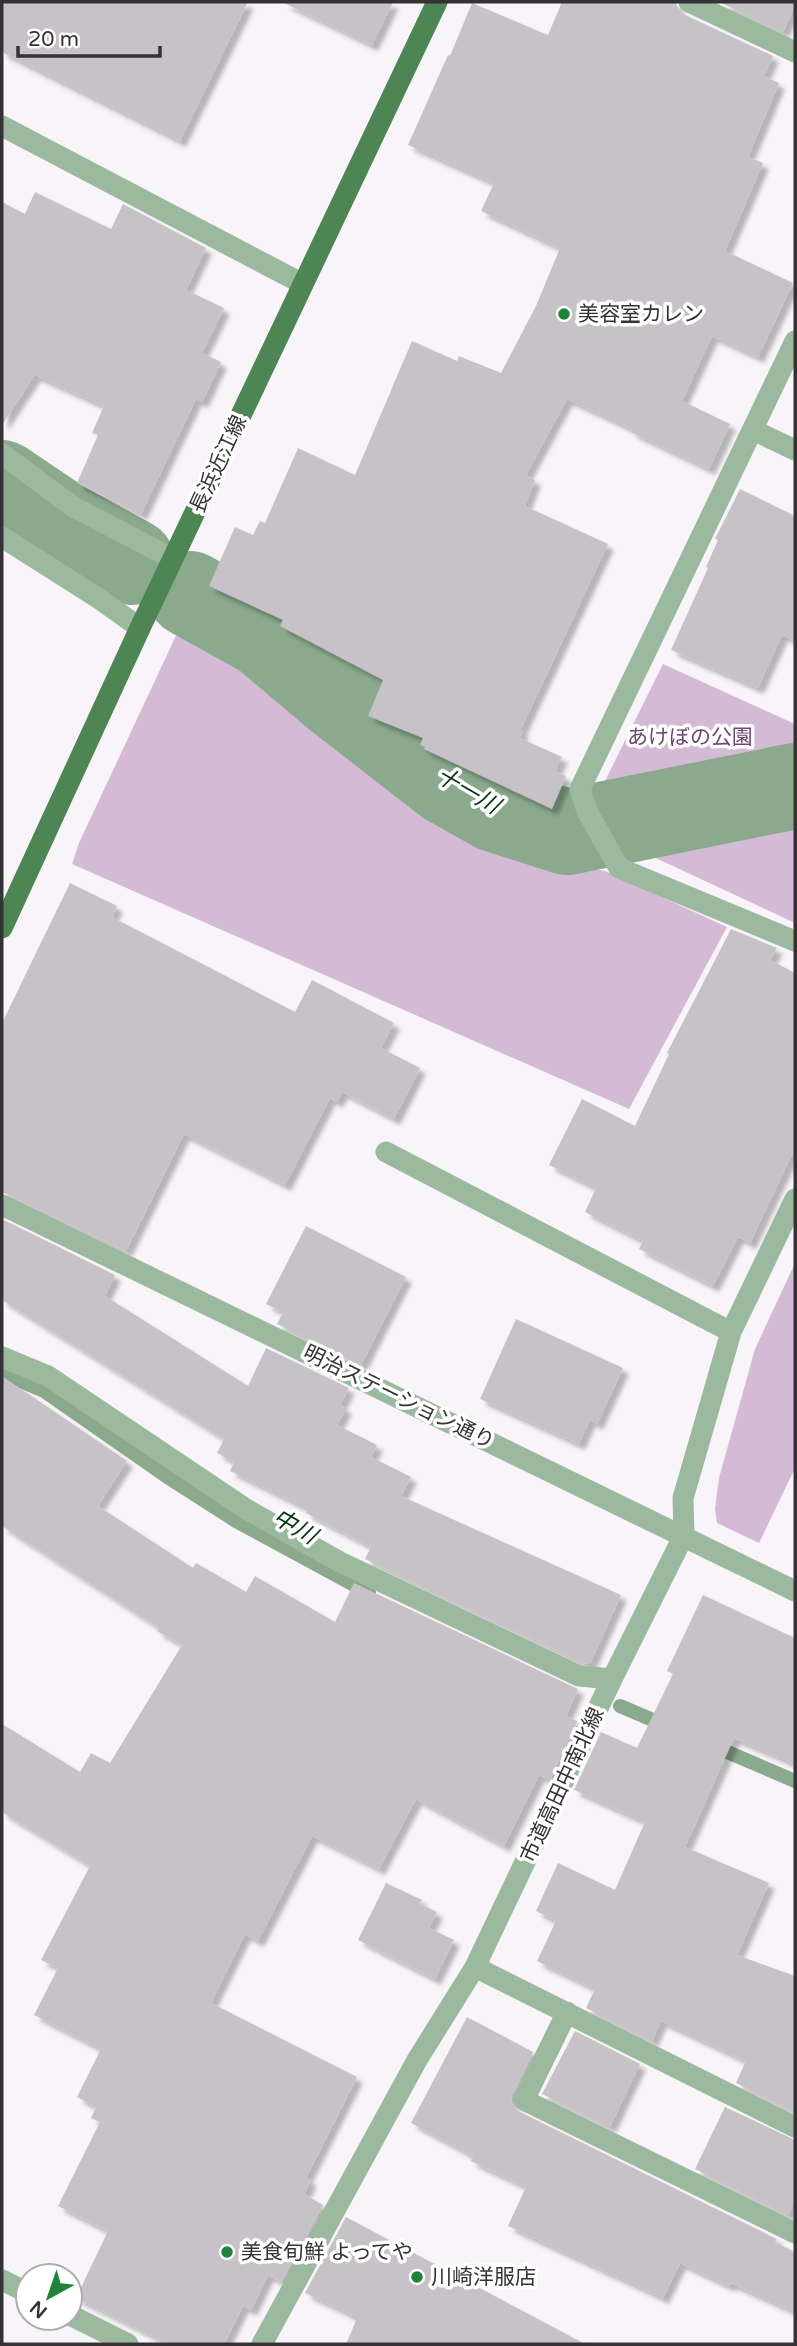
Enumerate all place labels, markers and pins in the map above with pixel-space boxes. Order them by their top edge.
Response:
place label: 美容室カレン [578,302,704,327]
marker: 美容室カレン [556,306,572,322]
place label: 美食旬鮮 よってや [241,2240,413,2265]
marker: 美食旬鮮 よってや [219,2244,235,2260]
place label: 川崎洋服店 [431,2265,536,2290]
marker: 川崎洋服店 [409,2269,425,2285]

